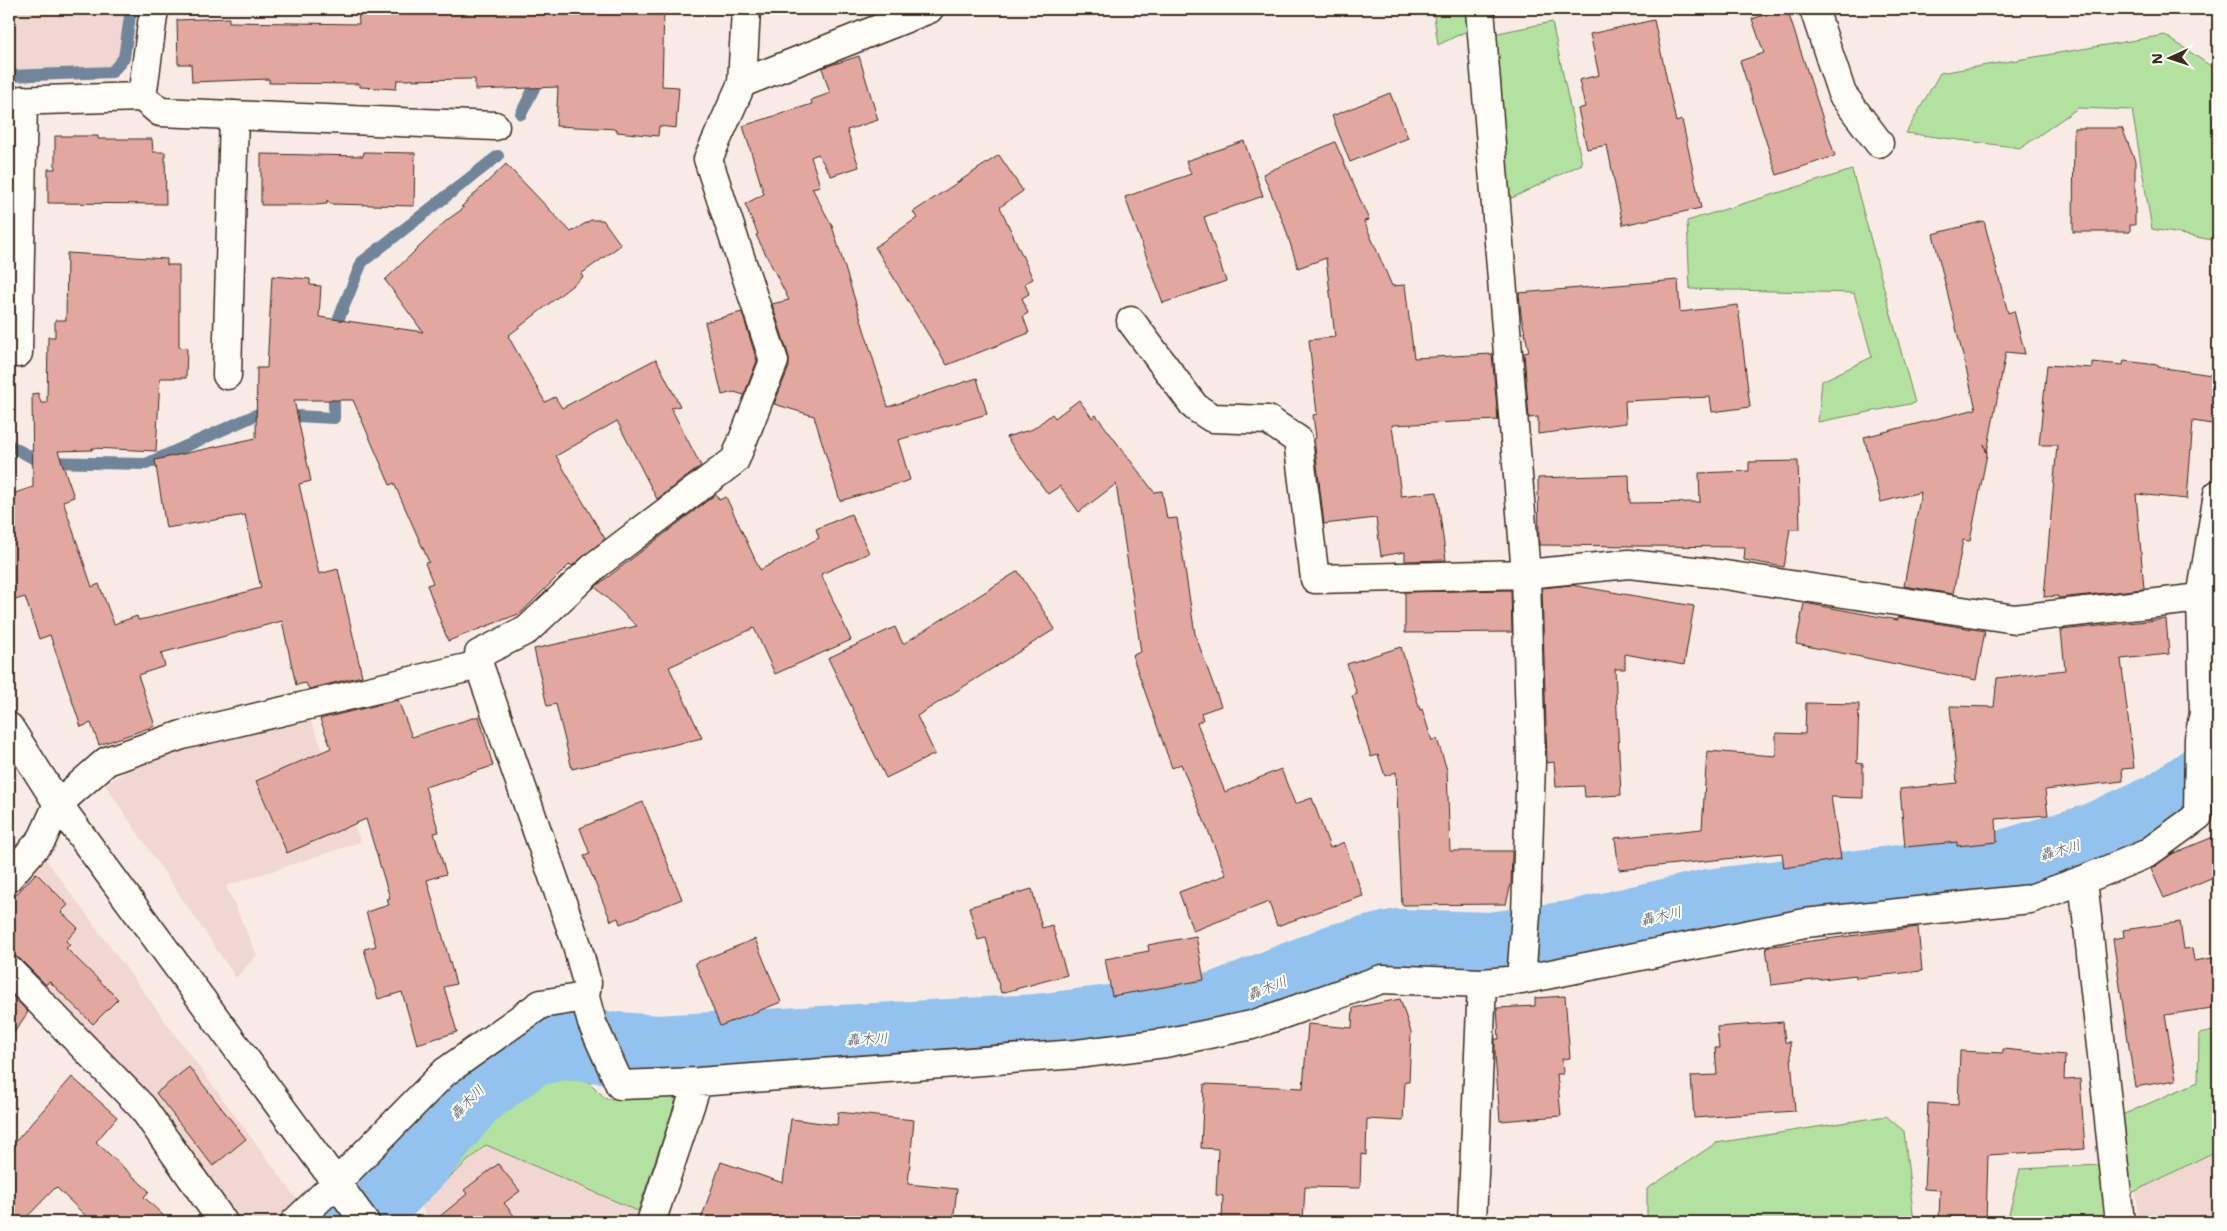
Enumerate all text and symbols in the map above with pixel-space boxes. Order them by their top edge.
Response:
north arrow [2144,32,2194,82]
text: N [2148,53,2166,65]
water label: 轟木川 [2037,836,2083,864]
water label: 轟木川 [1639,903,1683,929]
water label: 轟木川 [1244,972,1290,1004]
water label: 轟木川 [846,1029,888,1049]
water label: 轟木川 [446,1081,488,1123]

